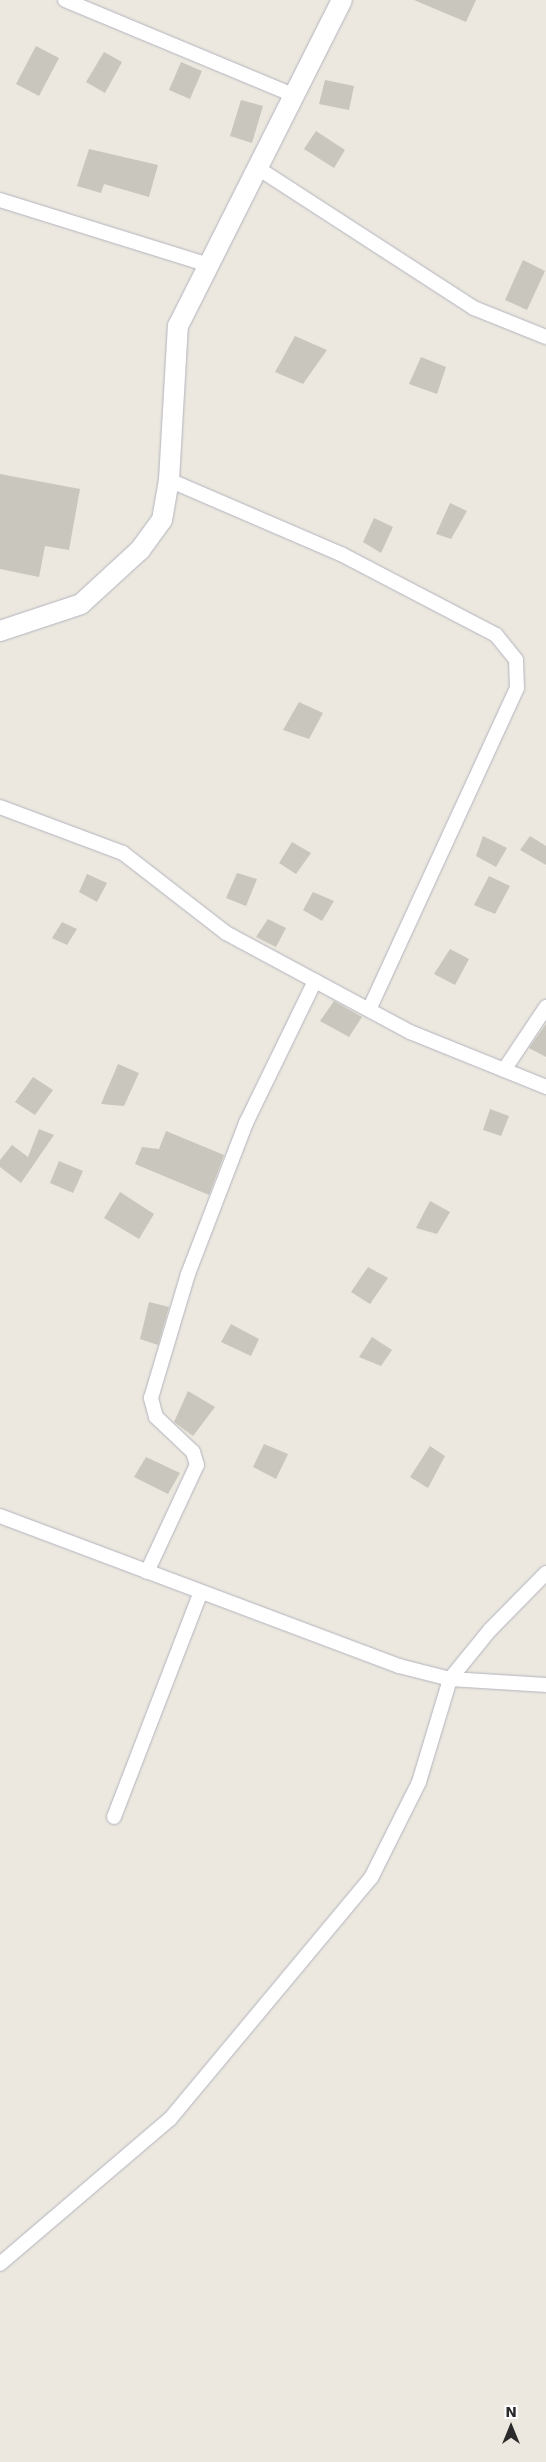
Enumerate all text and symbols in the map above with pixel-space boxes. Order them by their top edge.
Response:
north arrow [486,2402,536,2452]
text: N [505,2404,517,2420]

